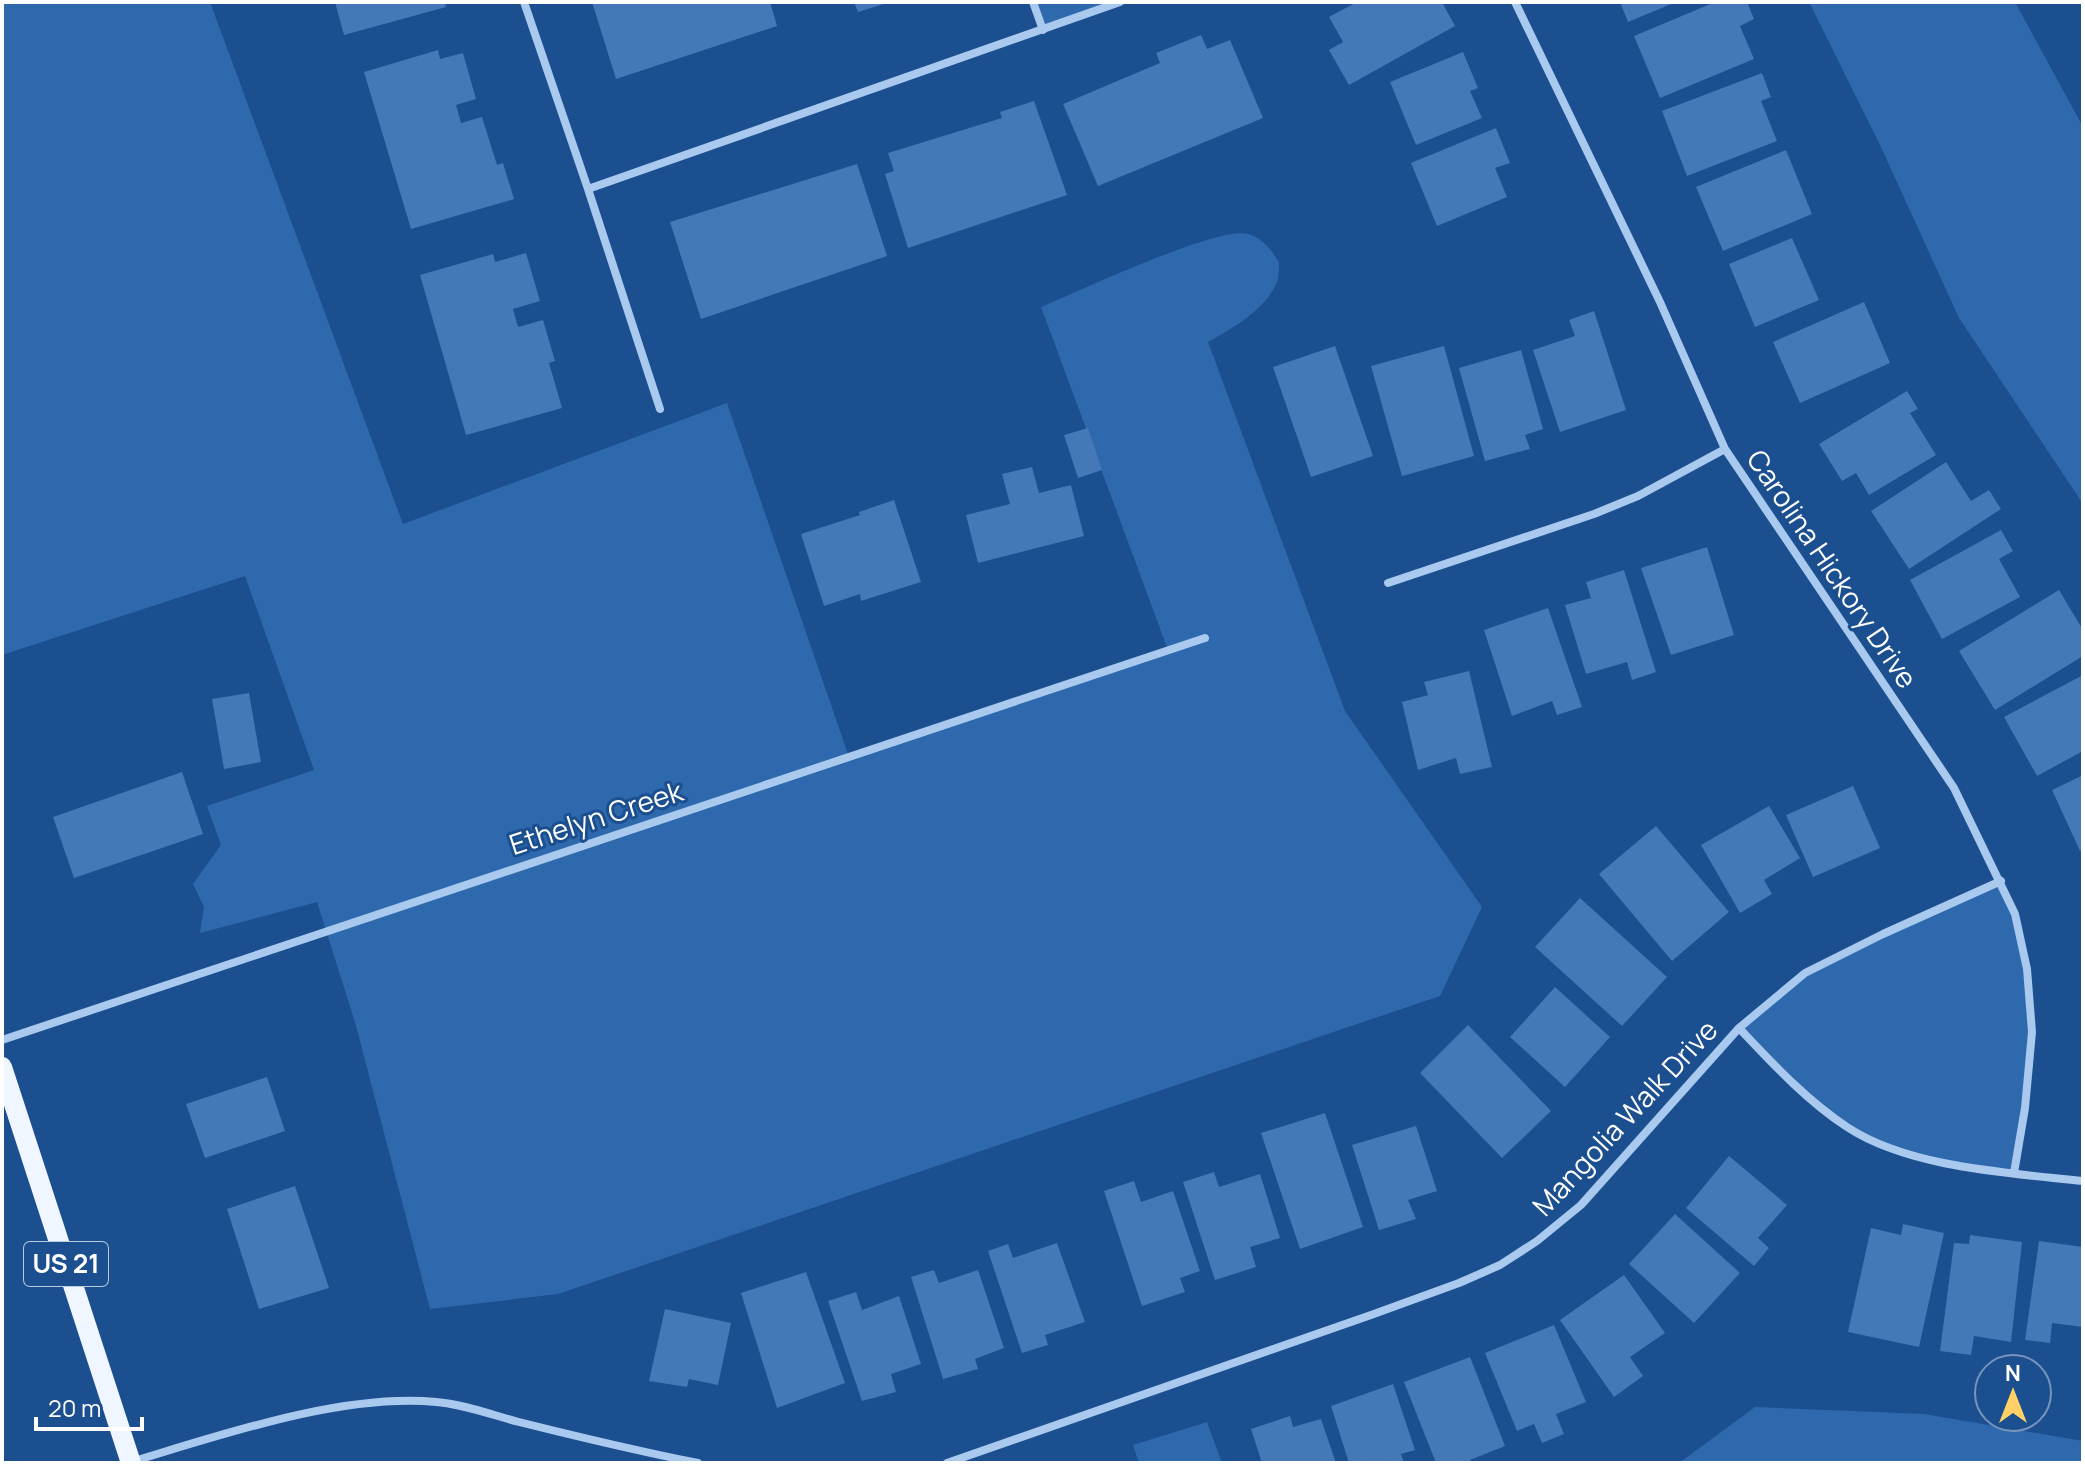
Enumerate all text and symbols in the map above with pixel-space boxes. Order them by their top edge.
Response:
street label: Carolina Hickory Drive [1739,442,1927,695]
street label: Ethelyn Creek [504,771,688,863]
street label: Mangolia Walk Drive [1523,1011,1725,1224]
road number: US 21 [24,1242,108,1286]
north arrow [1973,1353,2053,1433]
text: N [2005,1358,2021,1388]
scale bar [36,1381,142,1431]
text: 20 m [48,1391,101,1424]

